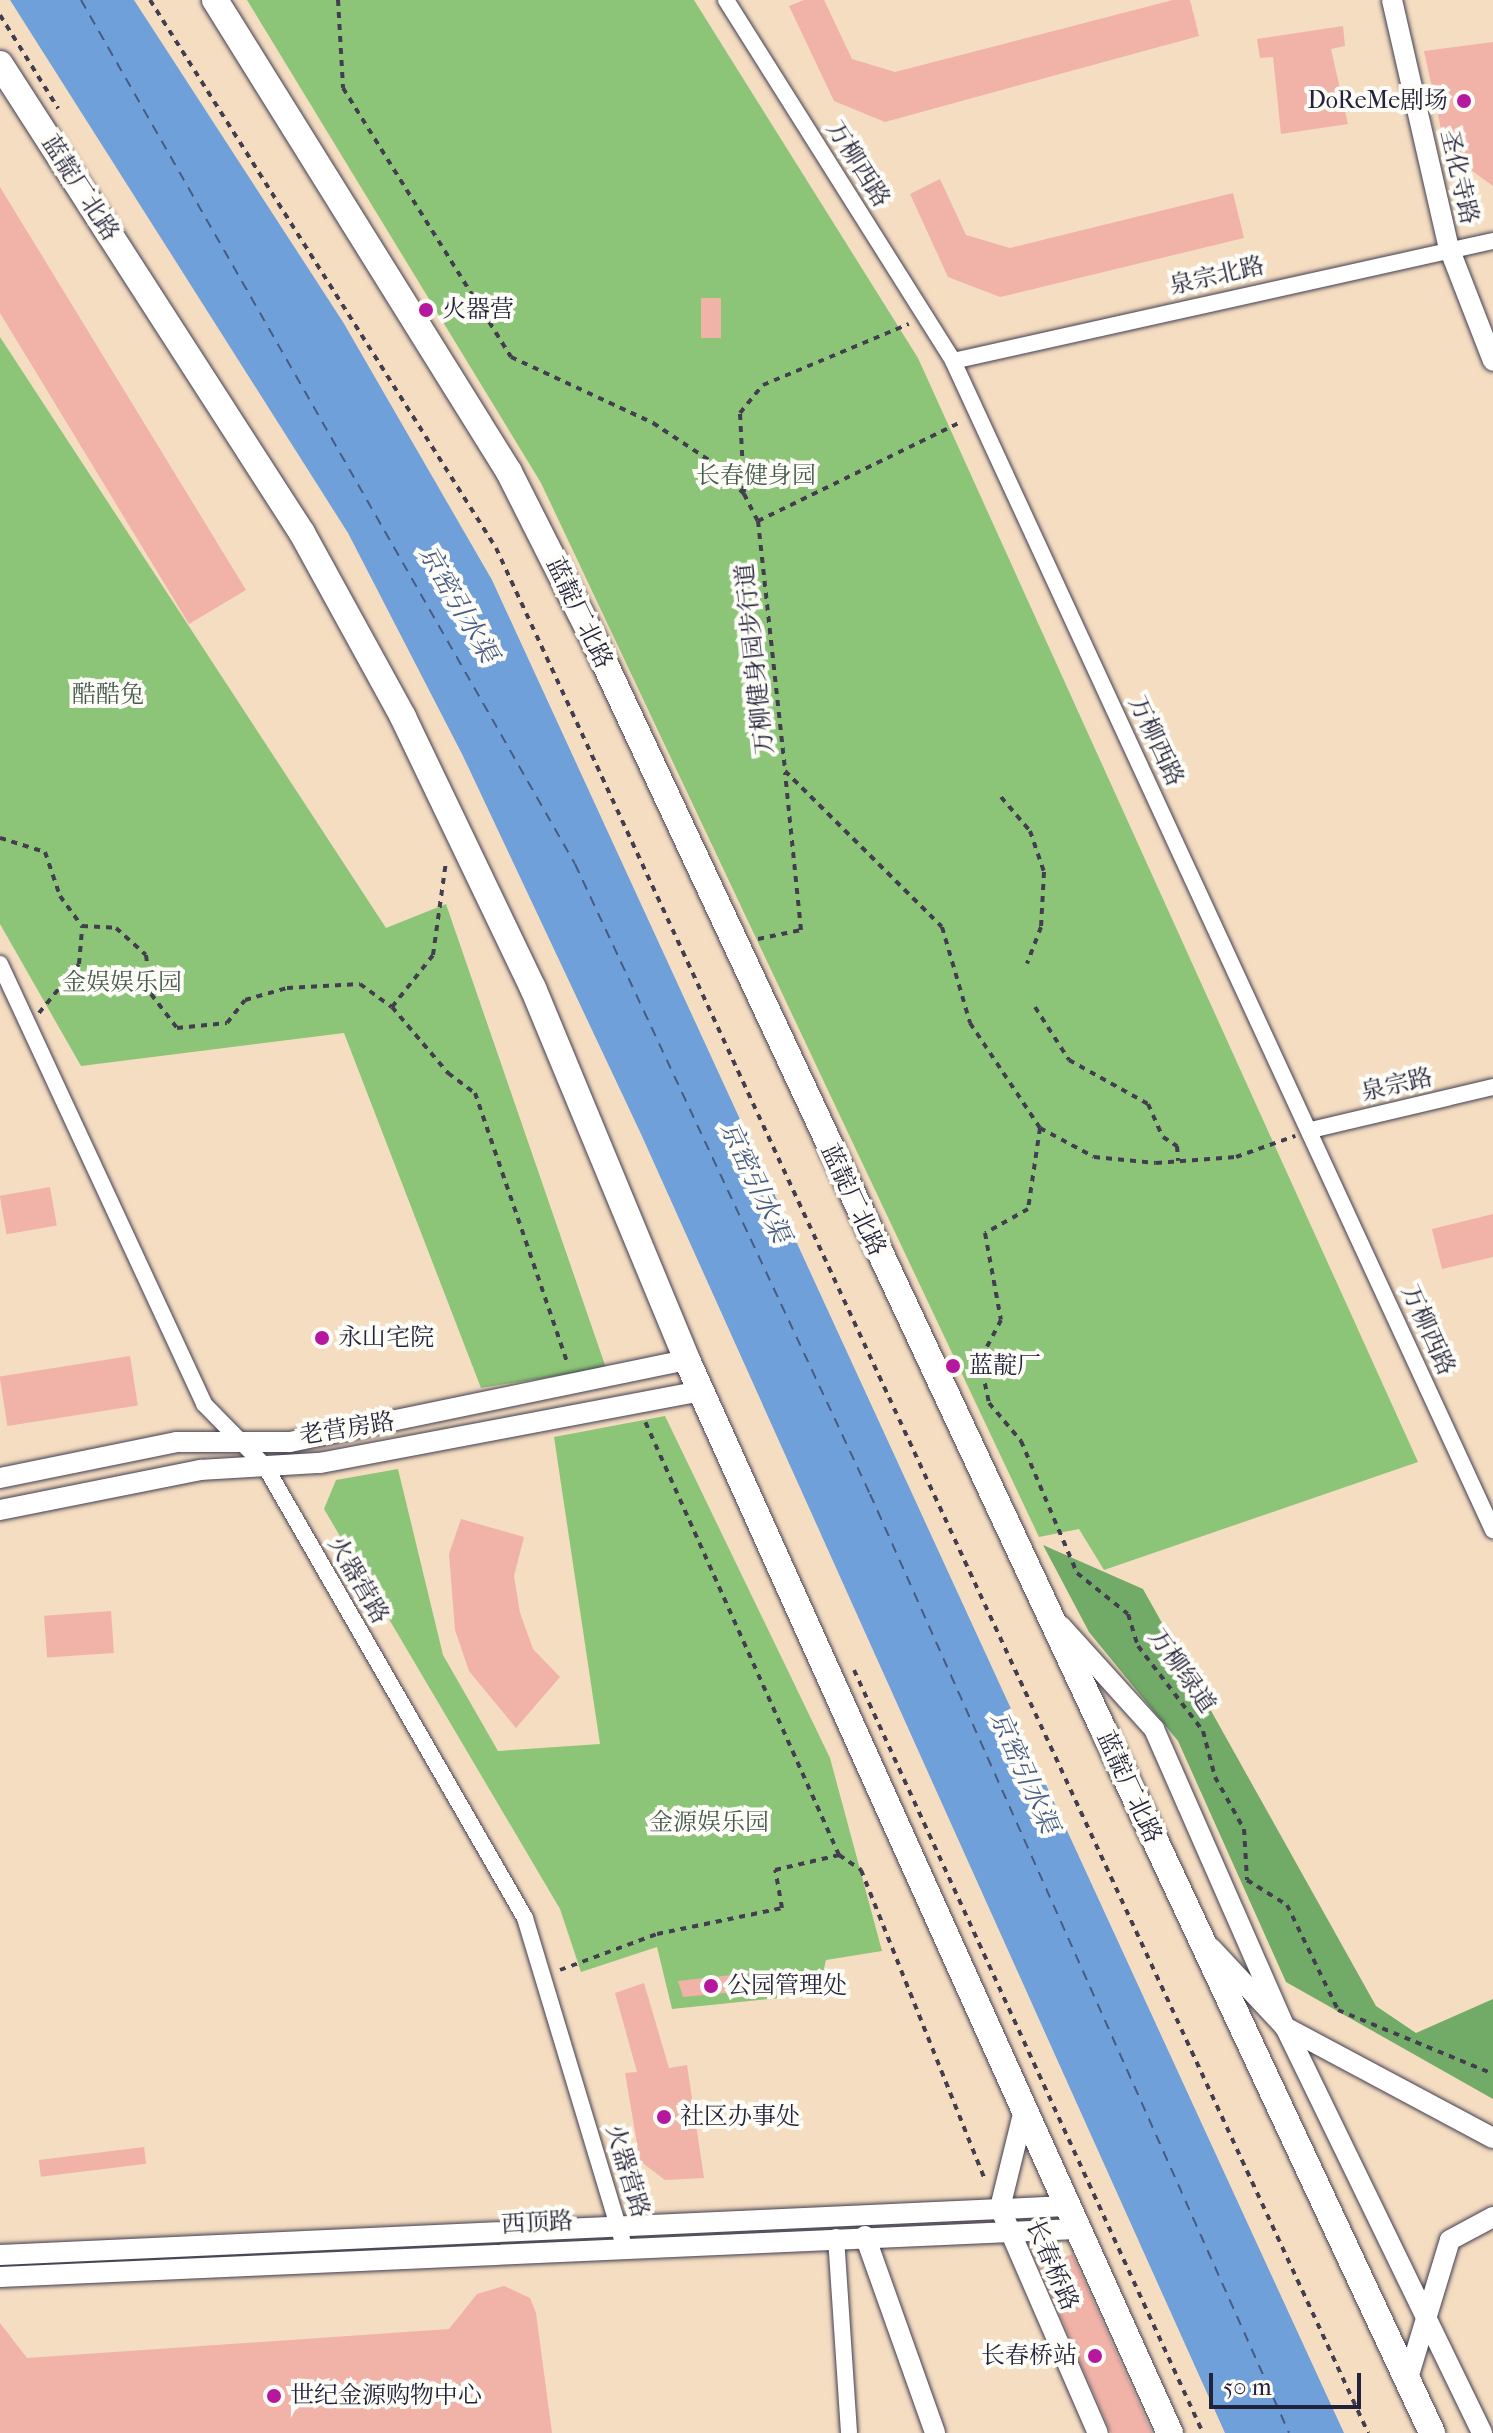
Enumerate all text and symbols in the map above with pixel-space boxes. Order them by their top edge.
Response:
place label: DoReMe剧场 [1307,87,1448,115]
marker: DoReMe剧场 [1455,92,1473,110]
street label: 万柳西路 [820,116,896,212]
street label: 圣化寺路 [1434,127,1484,227]
street label: 蓝靛厂北路 [35,130,125,246]
street label: 泉宗北路 [1167,251,1267,301]
place label: 火器营 [442,296,514,324]
marker: 火器营 [417,301,435,319]
park label: 长春健身园 [696,462,816,490]
water label: 京密引水渠 [412,540,504,668]
street label: 蓝靛厂北路 [540,553,618,673]
street label: 万柳健身园步行道 [731,562,779,756]
park label: 酷酷兔 [72,681,144,709]
street label: 万柳西路 [1123,691,1189,791]
park label: 金娱娱乐园 [62,969,182,997]
street label: 泉宗路 [1359,1063,1435,1107]
water label: 京密引水渠 [713,1116,797,1248]
street label: 蓝靛厂北路 [815,1140,891,1260]
street label: 万柳西路 [1395,1280,1461,1380]
place label: 永山宅院 [338,1324,434,1352]
marker: 永山宅院 [313,1329,331,1347]
place label: 蓝靛厂 [969,1352,1041,1380]
marker: 蓝靛厂 [944,1357,962,1375]
street label: 老营房路 [297,1407,397,1451]
street label: 火器营路 [322,1531,394,1629]
street label: 万柳绿道 [1143,1623,1221,1719]
water label: 京密引水渠 [983,1706,1065,1838]
street label: 蓝靛厂北路 [1091,1727,1167,1847]
park label: 金源娱乐园 [649,1809,769,1837]
place label: 公园管理处 [727,1972,847,2000]
marker: 公园管理处 [702,1977,720,1995]
place label: 社区办事处 [680,2103,800,2131]
marker: 社区办事处 [655,2108,673,2126]
street label: 火器营路 [599,2121,655,2221]
street label: 西顶路 [500,2207,574,2239]
street label: 长春桥路 [1020,2215,1084,2315]
place label: 长春桥站 [981,2342,1077,2370]
marker: 长春桥站 [1084,2345,1106,2367]
scale bar [1213,2357,1365,2407]
text: 50 m [1223,2373,1272,2401]
place label: 世纪金源购物中心 [290,2382,482,2410]
marker: 世纪金源购物中心 [265,2387,283,2405]

